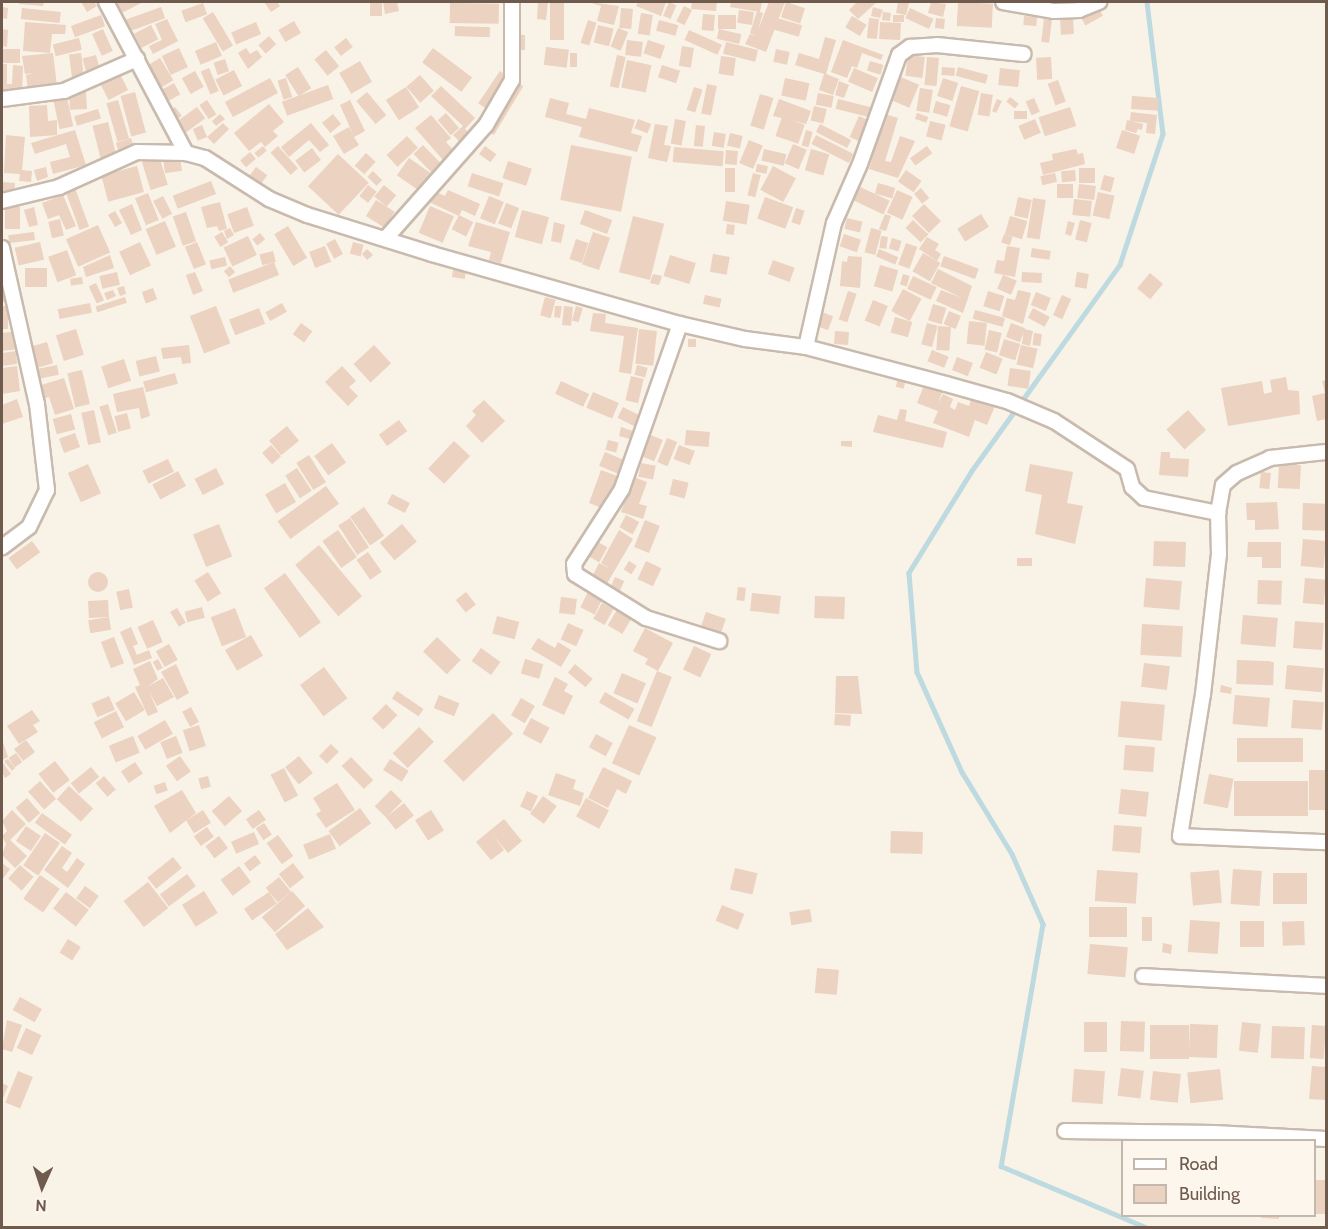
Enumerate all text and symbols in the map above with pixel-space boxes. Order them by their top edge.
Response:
legend [1121,1139,1316,1217]
text: Road [1179,1153,1218,1175]
north arrow [12,1157,72,1217]
text: Building [1179,1183,1240,1205]
text: N [35,1196,47,1215]

